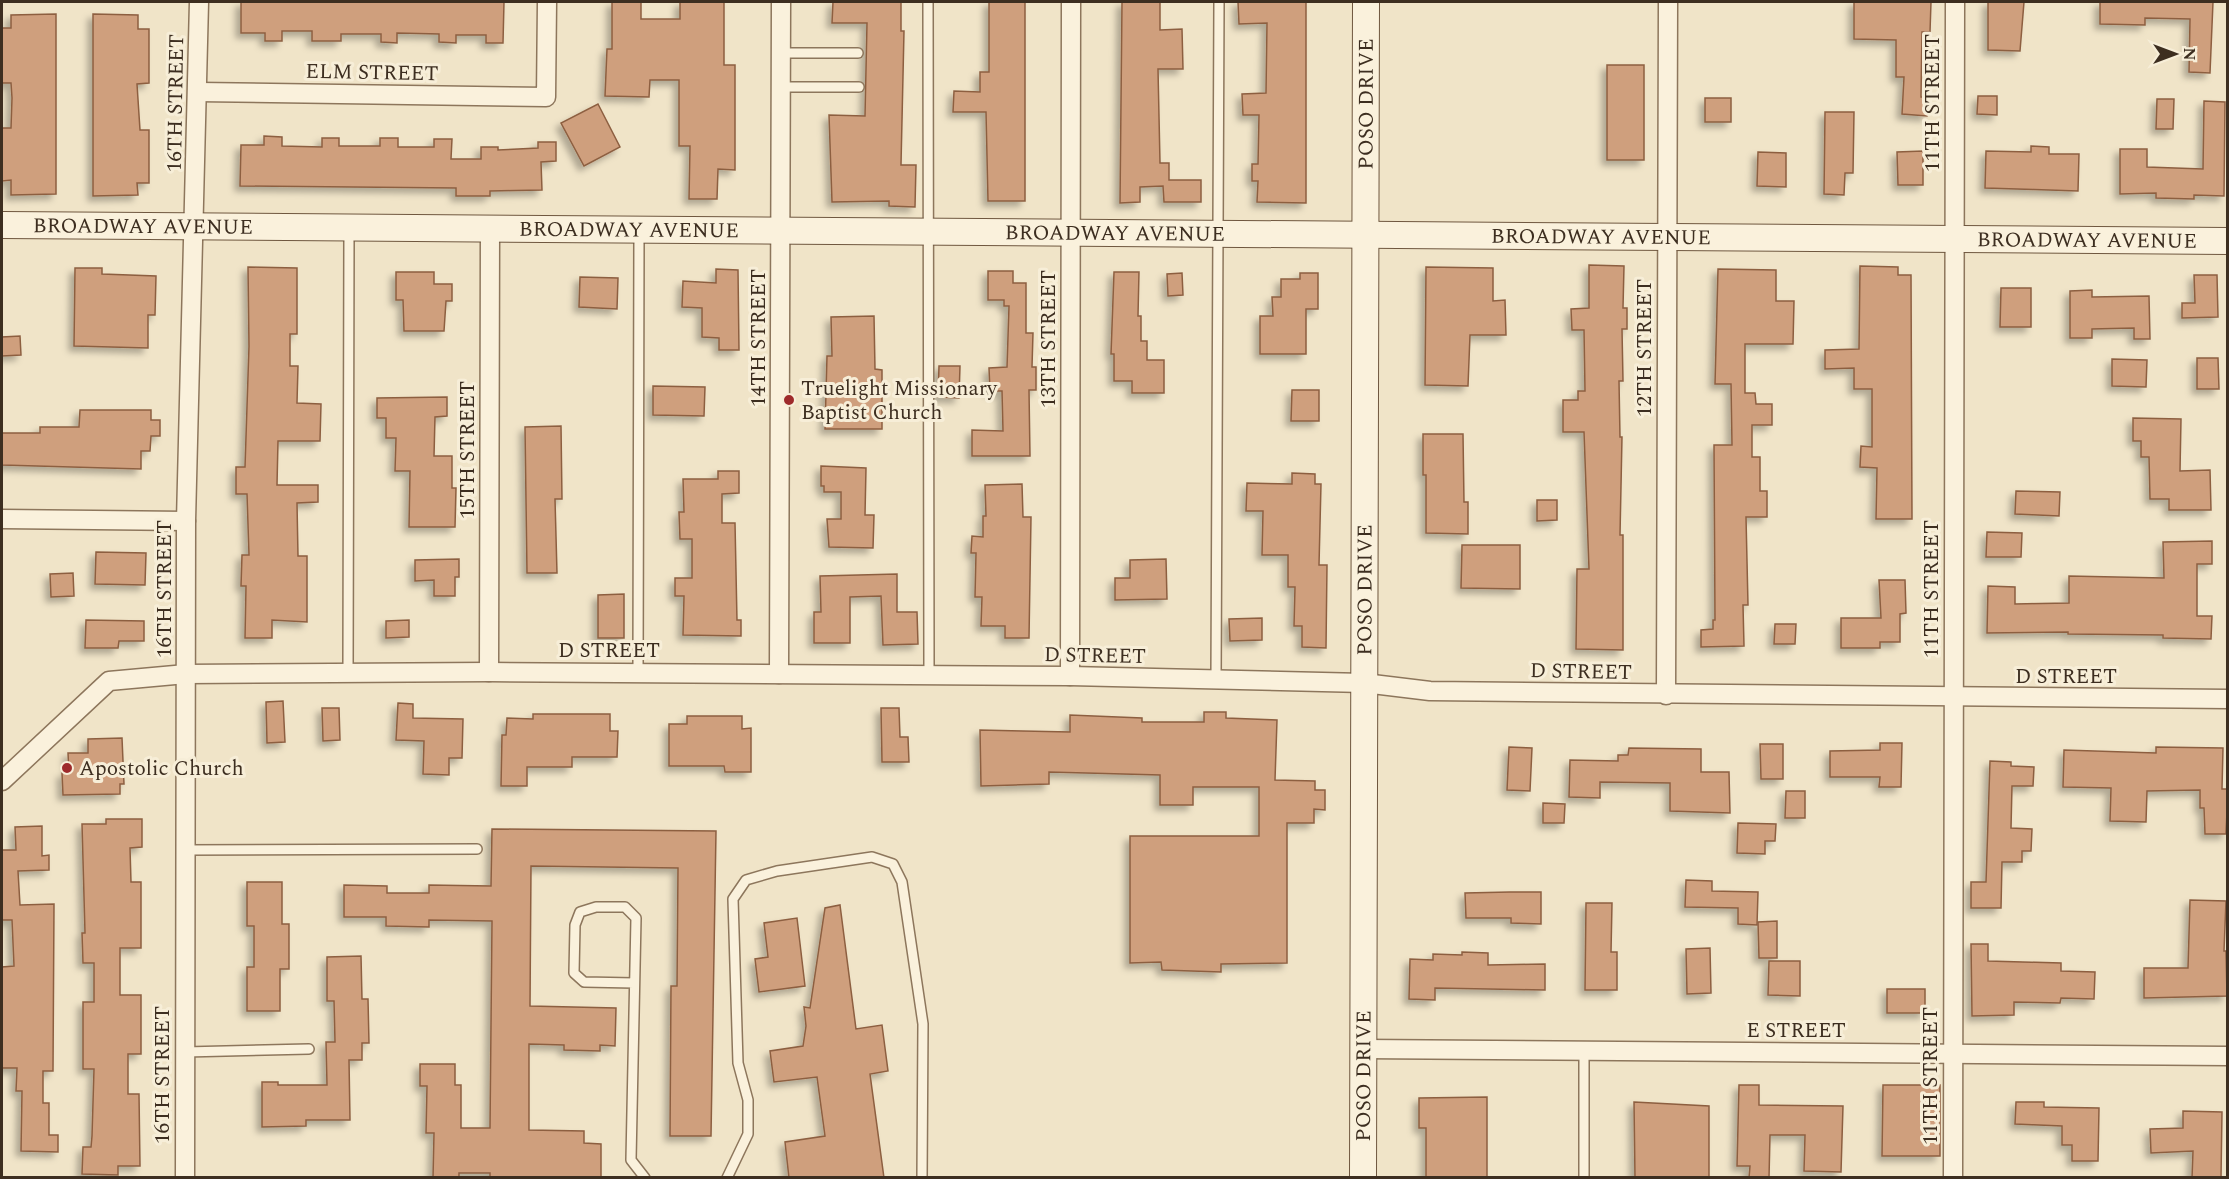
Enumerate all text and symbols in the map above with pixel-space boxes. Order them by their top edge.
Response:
north arrow [2145,24,2205,84]
street label: 16TH STREET [159,34,193,172]
street label: 11TH STREET [1917,34,1949,172]
street label: POSO DRIVE [1351,38,1383,170]
text: N [2177,47,2201,61]
street label: ELM STREET [305,56,439,90]
street label: BROADWAY AVENUE [33,210,253,244]
street label: BROADWAY AVENUE [519,214,739,247]
street label: BROADWAY AVENUE [1005,217,1225,251]
street label: BROADWAY AVENUE [1491,221,1711,254]
street label: BROADWAY AVENUE [1977,224,2197,258]
street label: 14TH STREET [743,269,775,407]
street label: 13TH STREET [1033,270,1065,408]
street label: 12TH STREET [1629,279,1661,417]
place label: Truelight Missionary Baptist Church [801,373,998,429]
street label: 15TH STREET [452,381,484,519]
marker: Truelight Missionary Baptist Church [782,393,796,407]
street label: 16TH STREET [149,520,181,658]
street label: 11TH STREET [1916,520,1948,658]
street label: POSO DRIVE [1349,524,1382,656]
street label: D STREET [558,635,660,667]
street label: D STREET [1044,639,1146,673]
street label: D STREET [1530,655,1632,689]
street label: D STREET [2015,661,2117,693]
place label: Apostolic Church [79,753,244,785]
marker: Apostolic Church [60,761,74,775]
street label: 16TH STREET [147,1006,179,1144]
street label: 11TH STREET [1915,1007,1947,1145]
street label: POSO DRIVE [1348,1010,1380,1142]
street label: E STREET [1746,1015,1846,1047]

